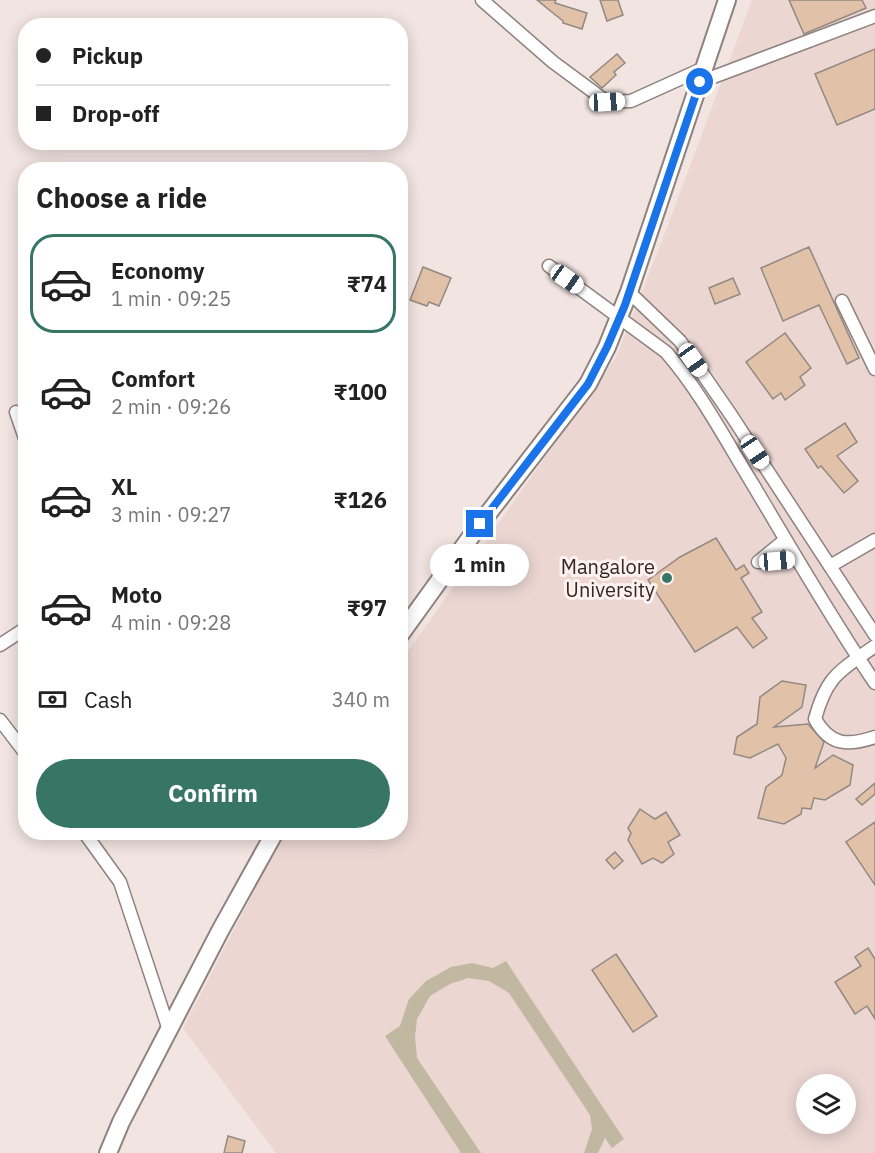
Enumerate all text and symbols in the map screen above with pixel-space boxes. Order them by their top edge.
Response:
text: Pickup [72,41,143,70]
route start [686,68,713,95]
car [589,92,625,112]
text: Drop-off [72,99,159,128]
text: Choose a ride [36,180,207,215]
text: Economy [111,256,205,285]
icon: car [39,257,93,311]
car [547,261,587,297]
text: ₹74 [347,269,387,298]
text: 1 min · 09:25 [111,285,231,312]
car [675,340,711,380]
text: Comfort [111,364,195,393]
icon: car [39,365,93,419]
text: ₹100 [334,377,387,406]
text: 2 min · 09:26 [111,393,231,420]
car [737,432,773,472]
text: XL [111,472,137,501]
icon: car [39,473,93,527]
text: ₹126 [334,485,387,514]
text: 3 min · 09:27 [111,501,231,528]
route end [466,510,493,537]
callout: 1 min [430,545,530,587]
car [758,550,796,572]
text: 1 min [453,551,506,578]
place label: Mangalore University [561,553,655,603]
marker: Mangalore University [660,571,674,585]
text: Moto [111,580,162,609]
icon: car [39,581,93,635]
text: ₹97 [347,593,387,622]
text: 4 min · 09:28 [111,609,231,636]
icon: cash [36,683,69,716]
text: Cash [84,685,133,714]
text: 340 m [332,686,390,713]
button: Confirm [36,759,390,828]
map controls [796,1074,856,1134]
button: layers [796,1074,856,1134]

